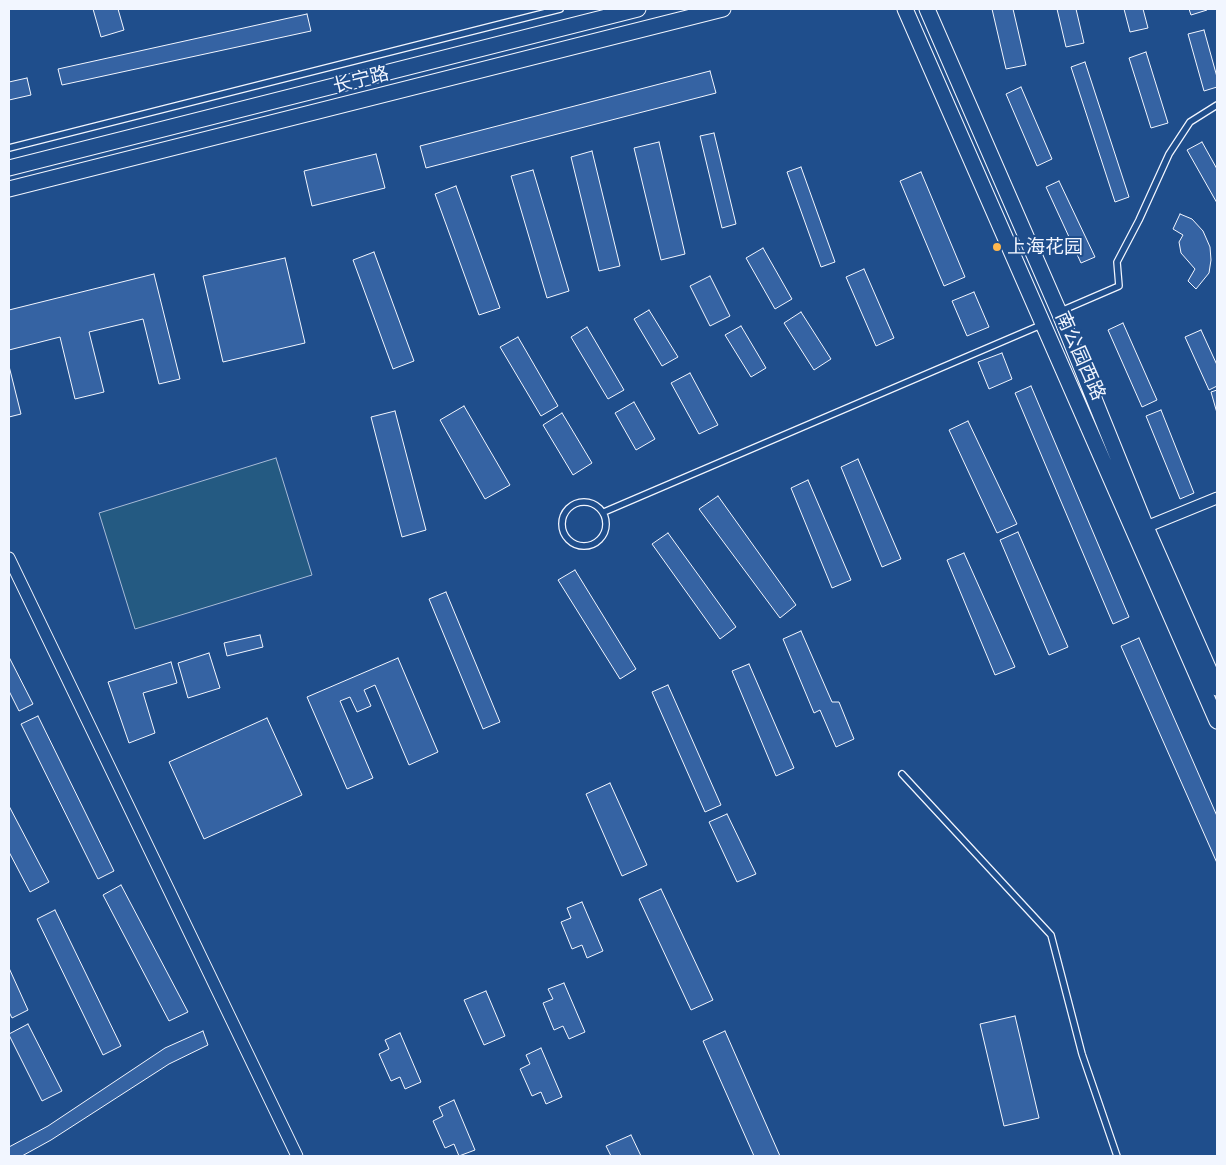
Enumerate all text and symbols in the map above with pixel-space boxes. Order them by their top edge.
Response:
street label: 长宁路 [331,62,391,98]
place label: 上海花园 [1007,236,1083,258]
marker: 上海花园 [991,241,1003,253]
street label: 南公园西路 [1050,308,1110,404]

